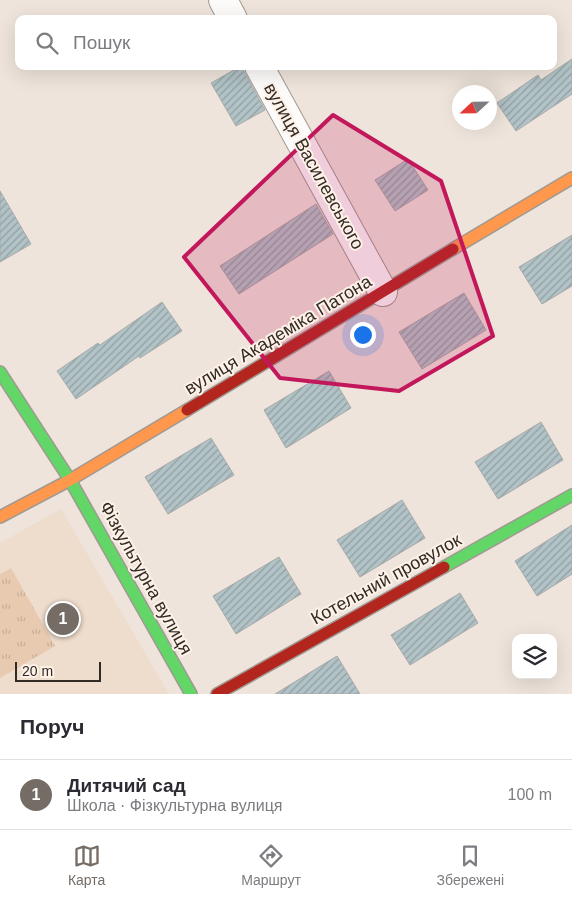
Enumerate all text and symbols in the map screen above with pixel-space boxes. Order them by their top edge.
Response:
search box [15,15,557,70]
icon: search [33,29,61,57]
text: Пошук [73,32,130,53]
street label: вулиця Василевського [260,79,368,253]
north arrow [452,85,497,130]
street label: вулиця Академіка Патона [181,271,376,399]
your location [350,322,376,348]
street label: Фізкультурна вулиця [96,498,196,658]
street label: Котельний провулок [307,529,465,629]
pin: 1 [47,600,79,638]
map controls [512,634,557,679]
button: layers [512,634,557,679]
scale bar [15,659,101,682]
text: 20 m [22,663,53,679]
text: Поруч [20,715,84,738]
text: Дитячий сад [67,775,186,796]
text: 1 [32,786,40,803]
text: 100 m [508,786,552,803]
text: Школа · Фізкультурна вулиця [67,797,282,814]
tab: Карта [68,842,105,888]
tab: Маршрут [241,842,301,888]
tab: Збережені [437,842,504,888]

